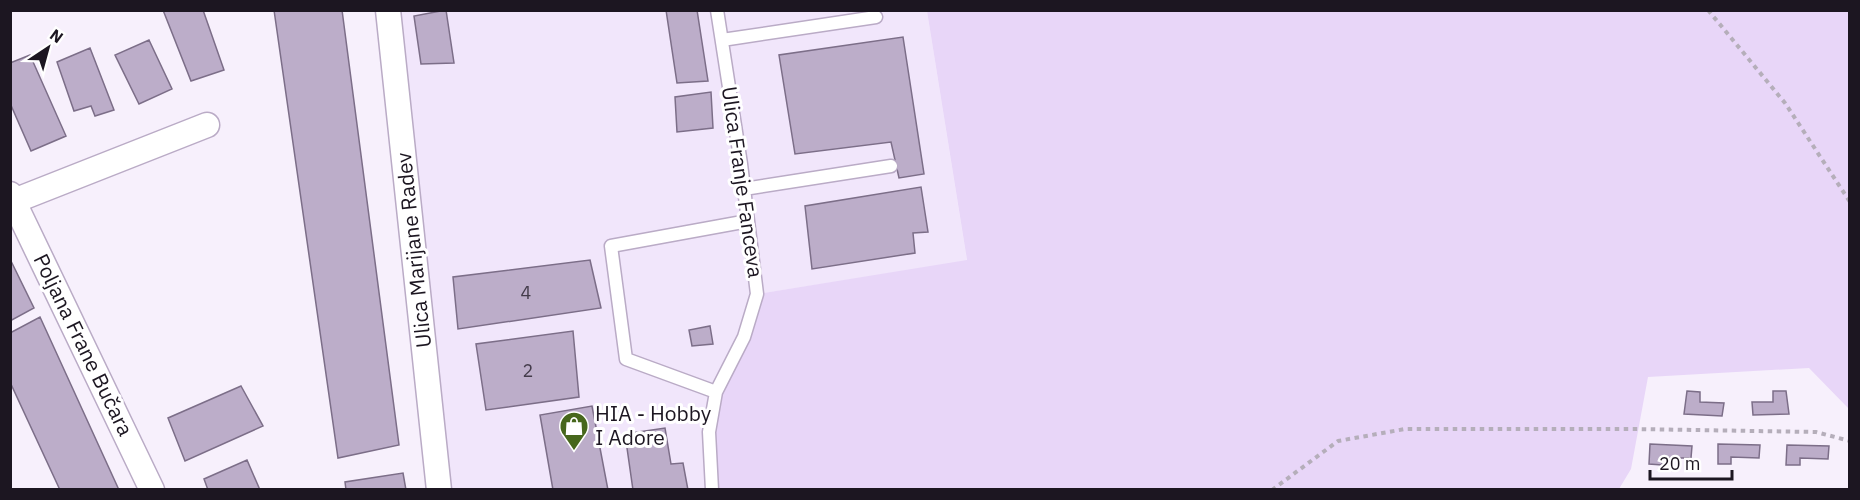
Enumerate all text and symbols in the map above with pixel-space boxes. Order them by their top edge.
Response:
north arrow [18,18,78,78]
text: N [46,24,67,47]
street label: Ulica Franje Fanceva [716,84,770,279]
street label: Ulica Marijane Radev [389,151,437,349]
street label: Poljana Frane Bučara [28,249,140,440]
house number: 4 [521,281,532,304]
house number: 2 [523,359,533,382]
place label: HIA - Hobby I Adore [595,399,712,451]
shop icon: HIA - Hobby I Adore [558,410,590,452]
scale bar [1650,443,1732,481]
text: 20 m [1659,452,1701,475]

